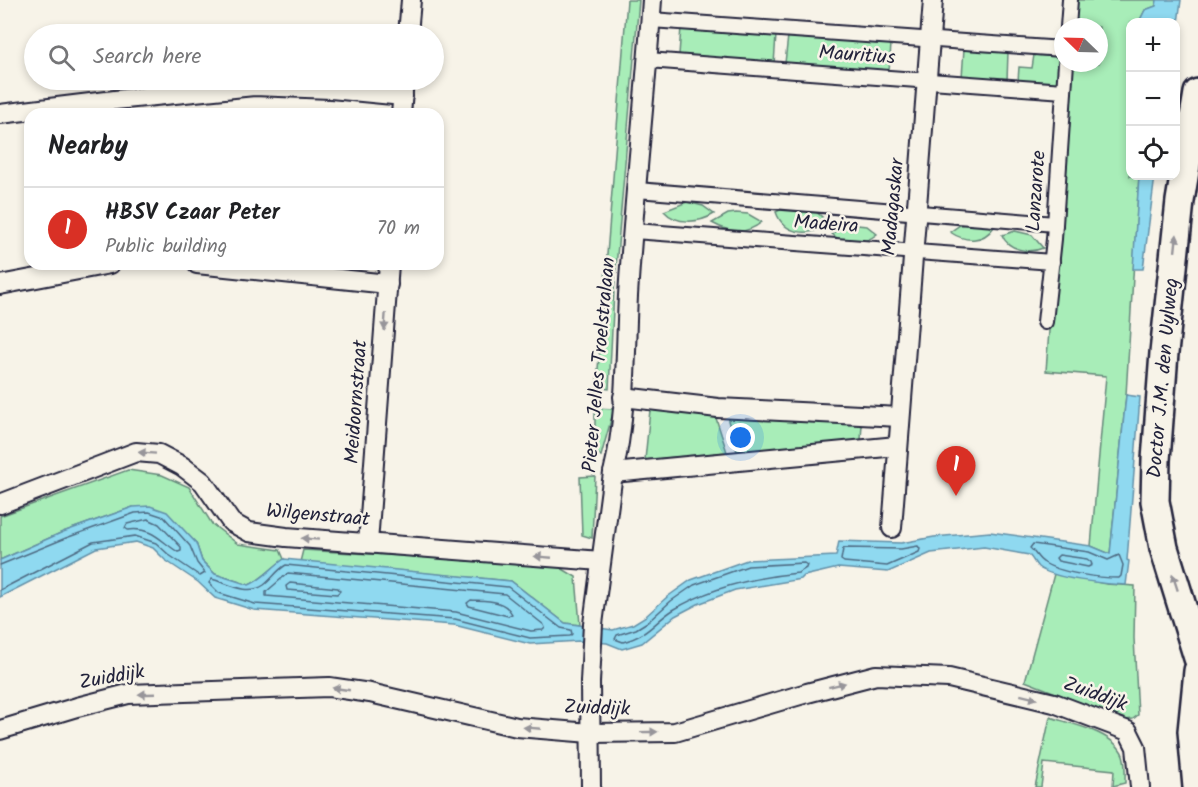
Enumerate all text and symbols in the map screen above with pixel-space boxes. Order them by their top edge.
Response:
north arrow [1054,18,1108,72]
map controls [1126,18,1180,180]
button: + [1126,18,1180,72]
search box [24,24,444,90]
street label: Mauritius [818,37,897,75]
text: Search here [93,40,201,75]
icon: search [45,41,78,74]
button: − [1126,72,1180,126]
text: Nearby [48,126,128,168]
button: locate [1126,126,1180,180]
street label: Lanzarote [1018,149,1056,233]
street label: Madagaskar [874,156,914,257]
text: HBSV Czaar Peter [105,196,280,231]
street label: Madeira [793,207,859,243]
text: 1 [64,213,71,245]
text: 70 m [377,213,420,245]
text: Public building [105,231,227,263]
one-way arrow [1171,234,1180,253]
street label: Pieter Jelles Troelstralaan [575,256,625,474]
street label: Doctor J.M. den Uylweg [1139,277,1189,479]
one-way arrow [381,313,390,332]
street label: Meidoornstraat [337,339,377,465]
your location [726,423,755,452]
pin: 1 [936,446,976,496]
one-way arrow [138,448,157,458]
street label: Wilgenstraat [265,496,371,536]
one-way arrow [301,534,320,544]
one-way arrow [533,552,552,562]
one-way arrow [1170,573,1179,591]
street label: Zuiddijk [77,656,148,699]
street label: Zuiddijk [1059,669,1132,722]
one-way arrow [828,680,846,689]
one-way arrow [332,684,351,693]
one-way arrow [137,689,156,698]
street label: Zuiddijk [563,692,631,726]
one-way arrow [1019,693,1038,703]
one-way arrow [523,723,542,733]
one-way arrow [639,727,658,737]

